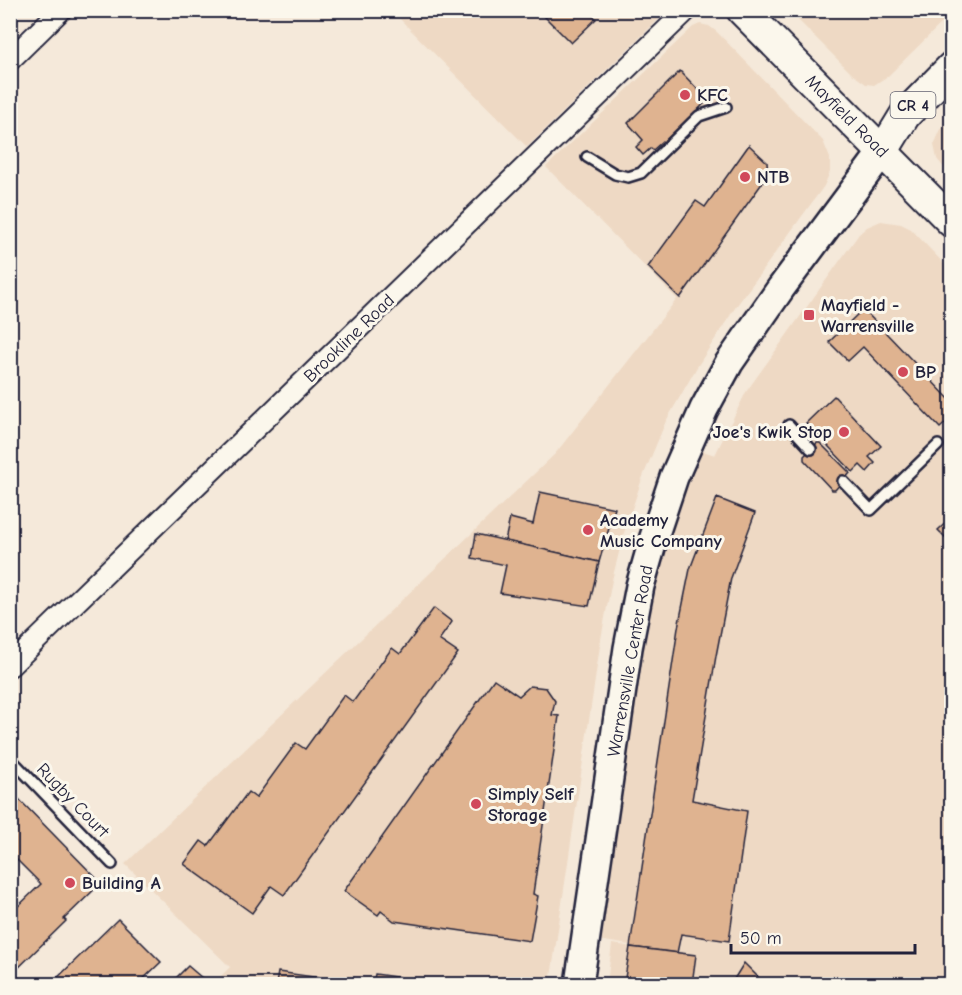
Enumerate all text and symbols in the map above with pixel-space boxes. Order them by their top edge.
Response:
street label: Mayfield Road [801,70,893,162]
place label: KFC [697,85,728,106]
marker: KFC [678,88,692,102]
road number: CR 4 [890,92,936,118]
place label: NTB [757,167,789,188]
marker: NTB [738,170,752,184]
street label: Brookline Road [300,290,399,387]
place label: Mayfield - Warrensville [821,295,914,337]
marker: Mayfield - Warrensville [802,308,816,322]
place label: BP [915,362,936,383]
marker: BP [896,365,910,379]
place label: Joe's Kwik Stop [713,422,832,443]
marker: Joe's Kwik Stop [837,425,851,439]
place label: Academy Music Company [600,510,722,552]
marker: Academy Music Company [581,523,595,537]
street label: Warrensville Center Road [603,564,658,759]
street label: Rugby Court [32,759,114,842]
place label: Simply Self Storage [488,784,575,826]
marker: Simply Self Storage [469,797,483,811]
place label: Building A [82,873,161,894]
marker: Building A [63,876,77,890]
scale bar [731,917,916,955]
text: 50 m [740,928,782,949]

